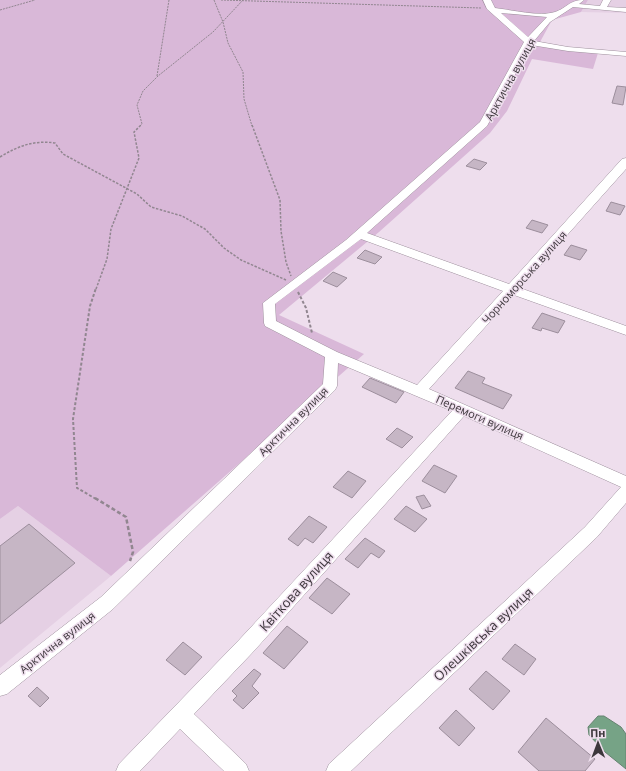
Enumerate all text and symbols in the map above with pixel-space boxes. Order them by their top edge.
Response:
street label: Арктична вулиця [481,35,539,123]
street label: Чорноморська вулиця [478,227,570,327]
street label: Арктична вулиця [255,383,331,459]
street label: Перемоги вулиця [434,391,526,443]
street label: Квіткова вулиця [255,547,337,635]
street label: Олешківська вулиця [429,583,537,685]
street label: Арктична вулиця [16,608,98,676]
north arrow [578,723,618,763]
text: Пн [590,725,606,740]

